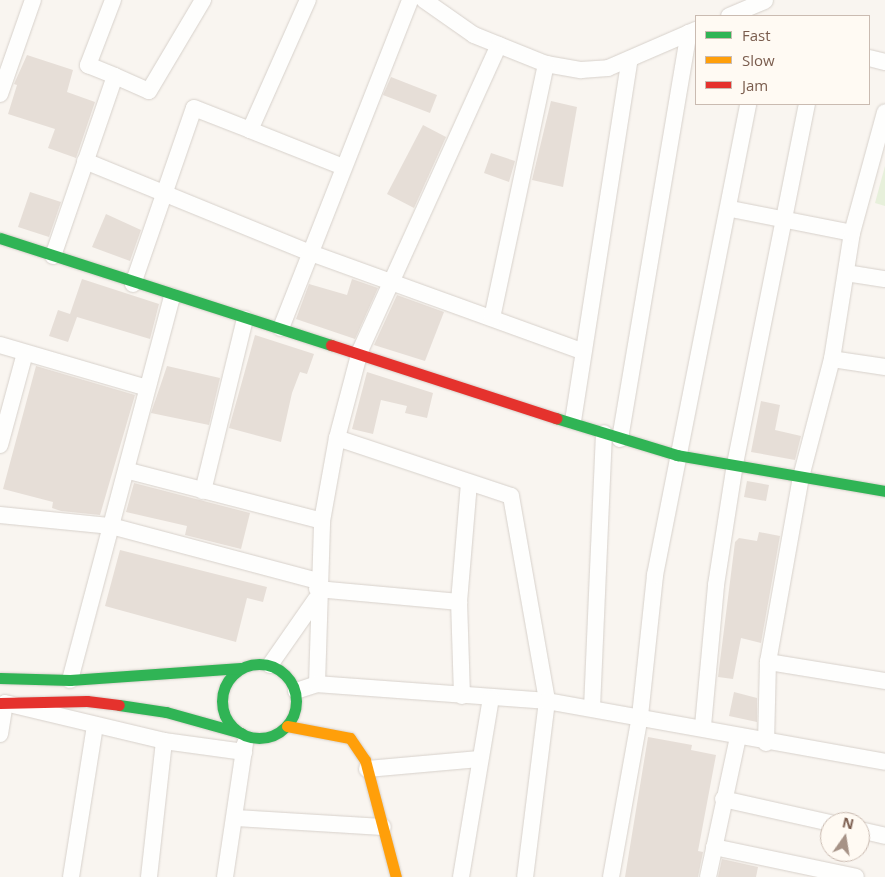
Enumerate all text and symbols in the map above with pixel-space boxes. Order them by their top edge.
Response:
legend [695,15,870,105]
text: Fast [742,25,771,45]
text: Slow [742,50,775,70]
text: Jam [742,75,768,95]
north arrow [820,812,870,862]
text: N [841,812,856,833]

